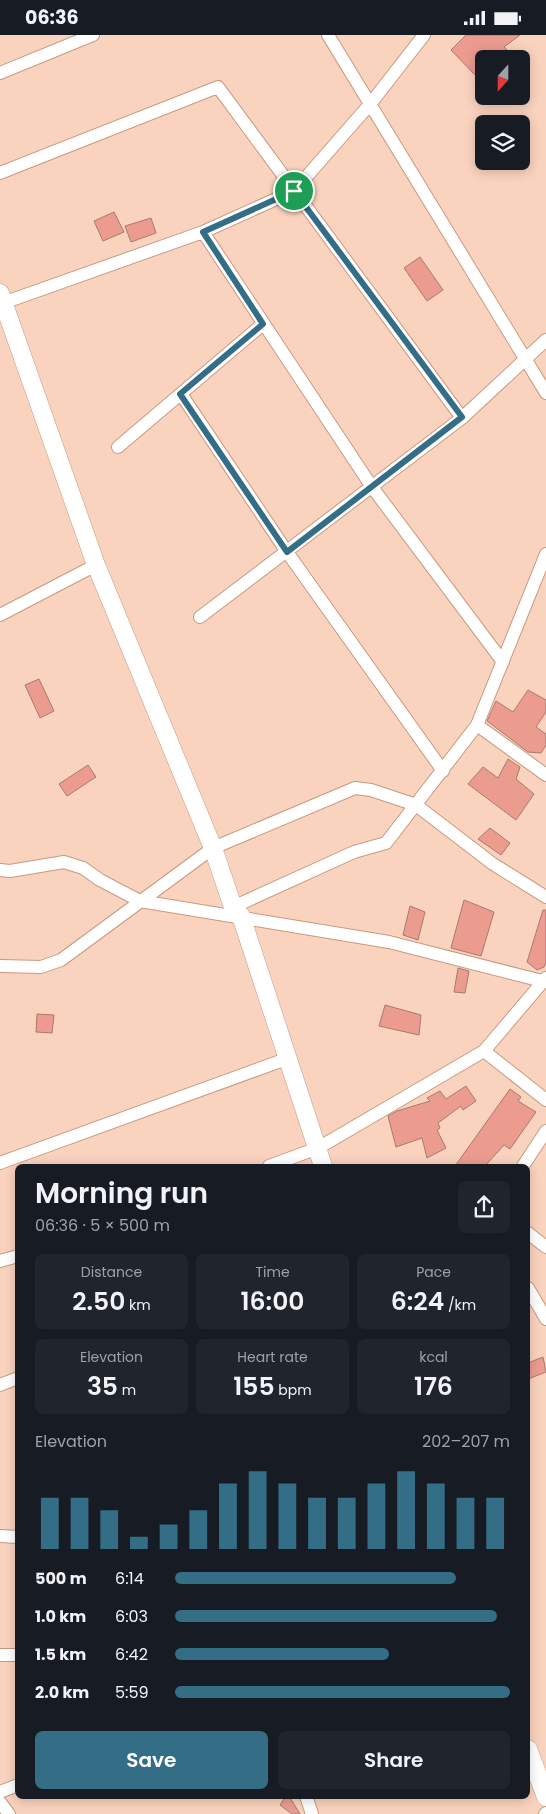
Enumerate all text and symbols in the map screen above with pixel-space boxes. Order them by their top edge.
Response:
text: 06:36 [25,4,79,31]
north arrow [475,50,530,105]
map controls [475,50,530,170]
button: layers [475,115,530,170]
pin [273,170,315,212]
icon: arrive [280,177,308,205]
text: Morning run [35,1174,208,1213]
button: share [458,1181,510,1233]
text: 06:36 · 5 × 500 m [35,1214,170,1237]
text: Distance [81,1262,142,1282]
text: Time [255,1262,290,1282]
text: Pace [416,1262,451,1282]
text: 2.50 [72,1284,125,1319]
text: 16:00 [241,1284,304,1319]
text: 6:24 [391,1284,444,1319]
text: km [125,1295,151,1315]
text: /km [444,1295,476,1315]
text: Elevation [80,1347,143,1367]
text: Heart rate [237,1347,308,1367]
text: kcal [419,1347,448,1367]
text: 35 [87,1369,118,1404]
text: 155 [233,1369,275,1404]
text: 176 [414,1369,453,1404]
text: m [118,1380,136,1400]
text: bpm [275,1380,312,1400]
text: Elevation [35,1430,107,1453]
text: 202–207 m [422,1430,510,1453]
text: 500 m [35,1567,87,1590]
text: 6:14 [115,1567,144,1590]
text: 1.0 km [35,1605,86,1628]
text: 6:03 [115,1605,148,1628]
text: 1.5 km [35,1643,86,1666]
text: 6:42 [115,1643,148,1666]
text: 2.0 km [35,1681,89,1704]
text: 5:59 [115,1681,149,1704]
button: Save [35,1731,268,1789]
button: Share [278,1731,510,1789]

